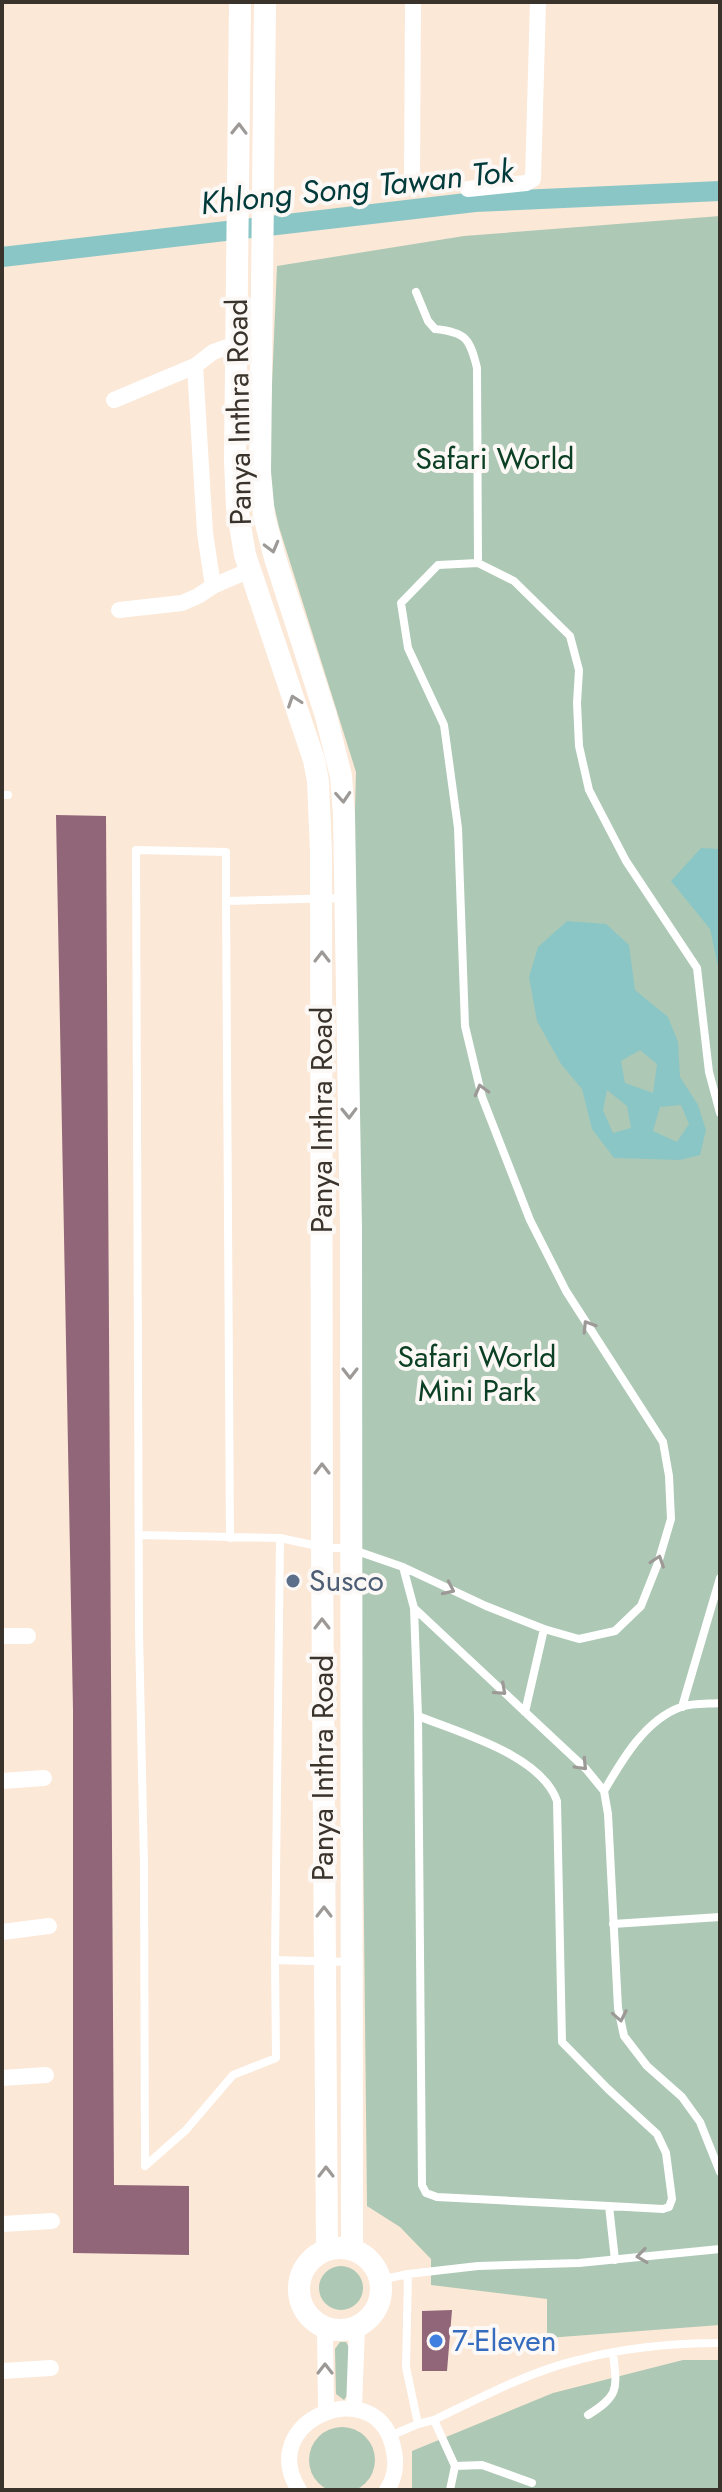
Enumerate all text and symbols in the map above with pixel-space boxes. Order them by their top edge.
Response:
one-way arrow [231,122,248,135]
water label: Khlong Song Tawan Tok [198,148,517,226]
street label: Panya Inthra Road [215,298,262,526]
park label: Safari World [416,437,574,480]
one-way arrow [263,540,280,554]
one-way arrow [287,695,303,709]
one-way arrow [334,791,351,804]
one-way arrow [313,950,331,963]
street label: Panya Inthra Road [300,1007,343,1233]
one-way arrow [474,1084,490,1098]
one-way arrow [340,1107,358,1120]
one-way arrow [583,1320,598,1335]
park label: Safari World Mini Park [398,1335,556,1412]
one-way arrow [341,1367,359,1380]
one-way arrow [313,1462,330,1475]
one-way arrow [649,1555,665,1569]
place label: Susco [309,1559,384,1602]
marker: Susco [284,1572,302,1590]
one-way arrow [441,1579,455,1595]
one-way arrow [314,1617,331,1630]
street label: Panya Inthra Road [301,1655,344,1881]
one-way arrow [492,1680,507,1694]
one-way arrow [572,1756,587,1770]
one-way arrow [316,1905,333,1918]
one-way arrow [610,2009,627,2023]
one-way arrow [317,2165,335,2178]
one-way arrow [635,2247,649,2264]
place label: 7-Eleven [452,2319,556,2362]
marker: 7-Eleven [427,2332,445,2350]
one-way arrow [316,2362,334,2375]

